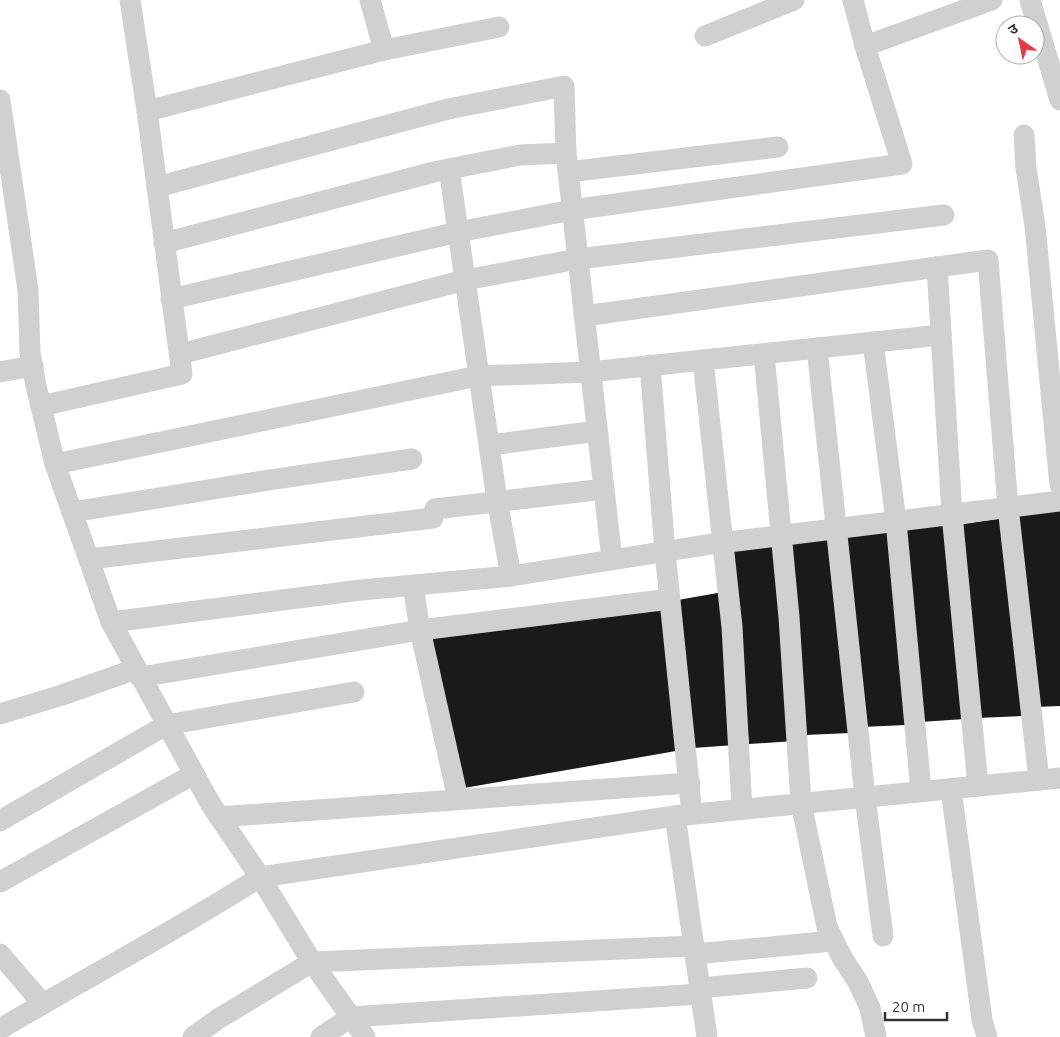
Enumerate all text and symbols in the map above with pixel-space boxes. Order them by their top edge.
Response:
north arrow [995,15,1045,65]
text: उ [1005,20,1021,38]
scale bar [885,990,948,1022]
text: 20 m [892,998,925,1015]

